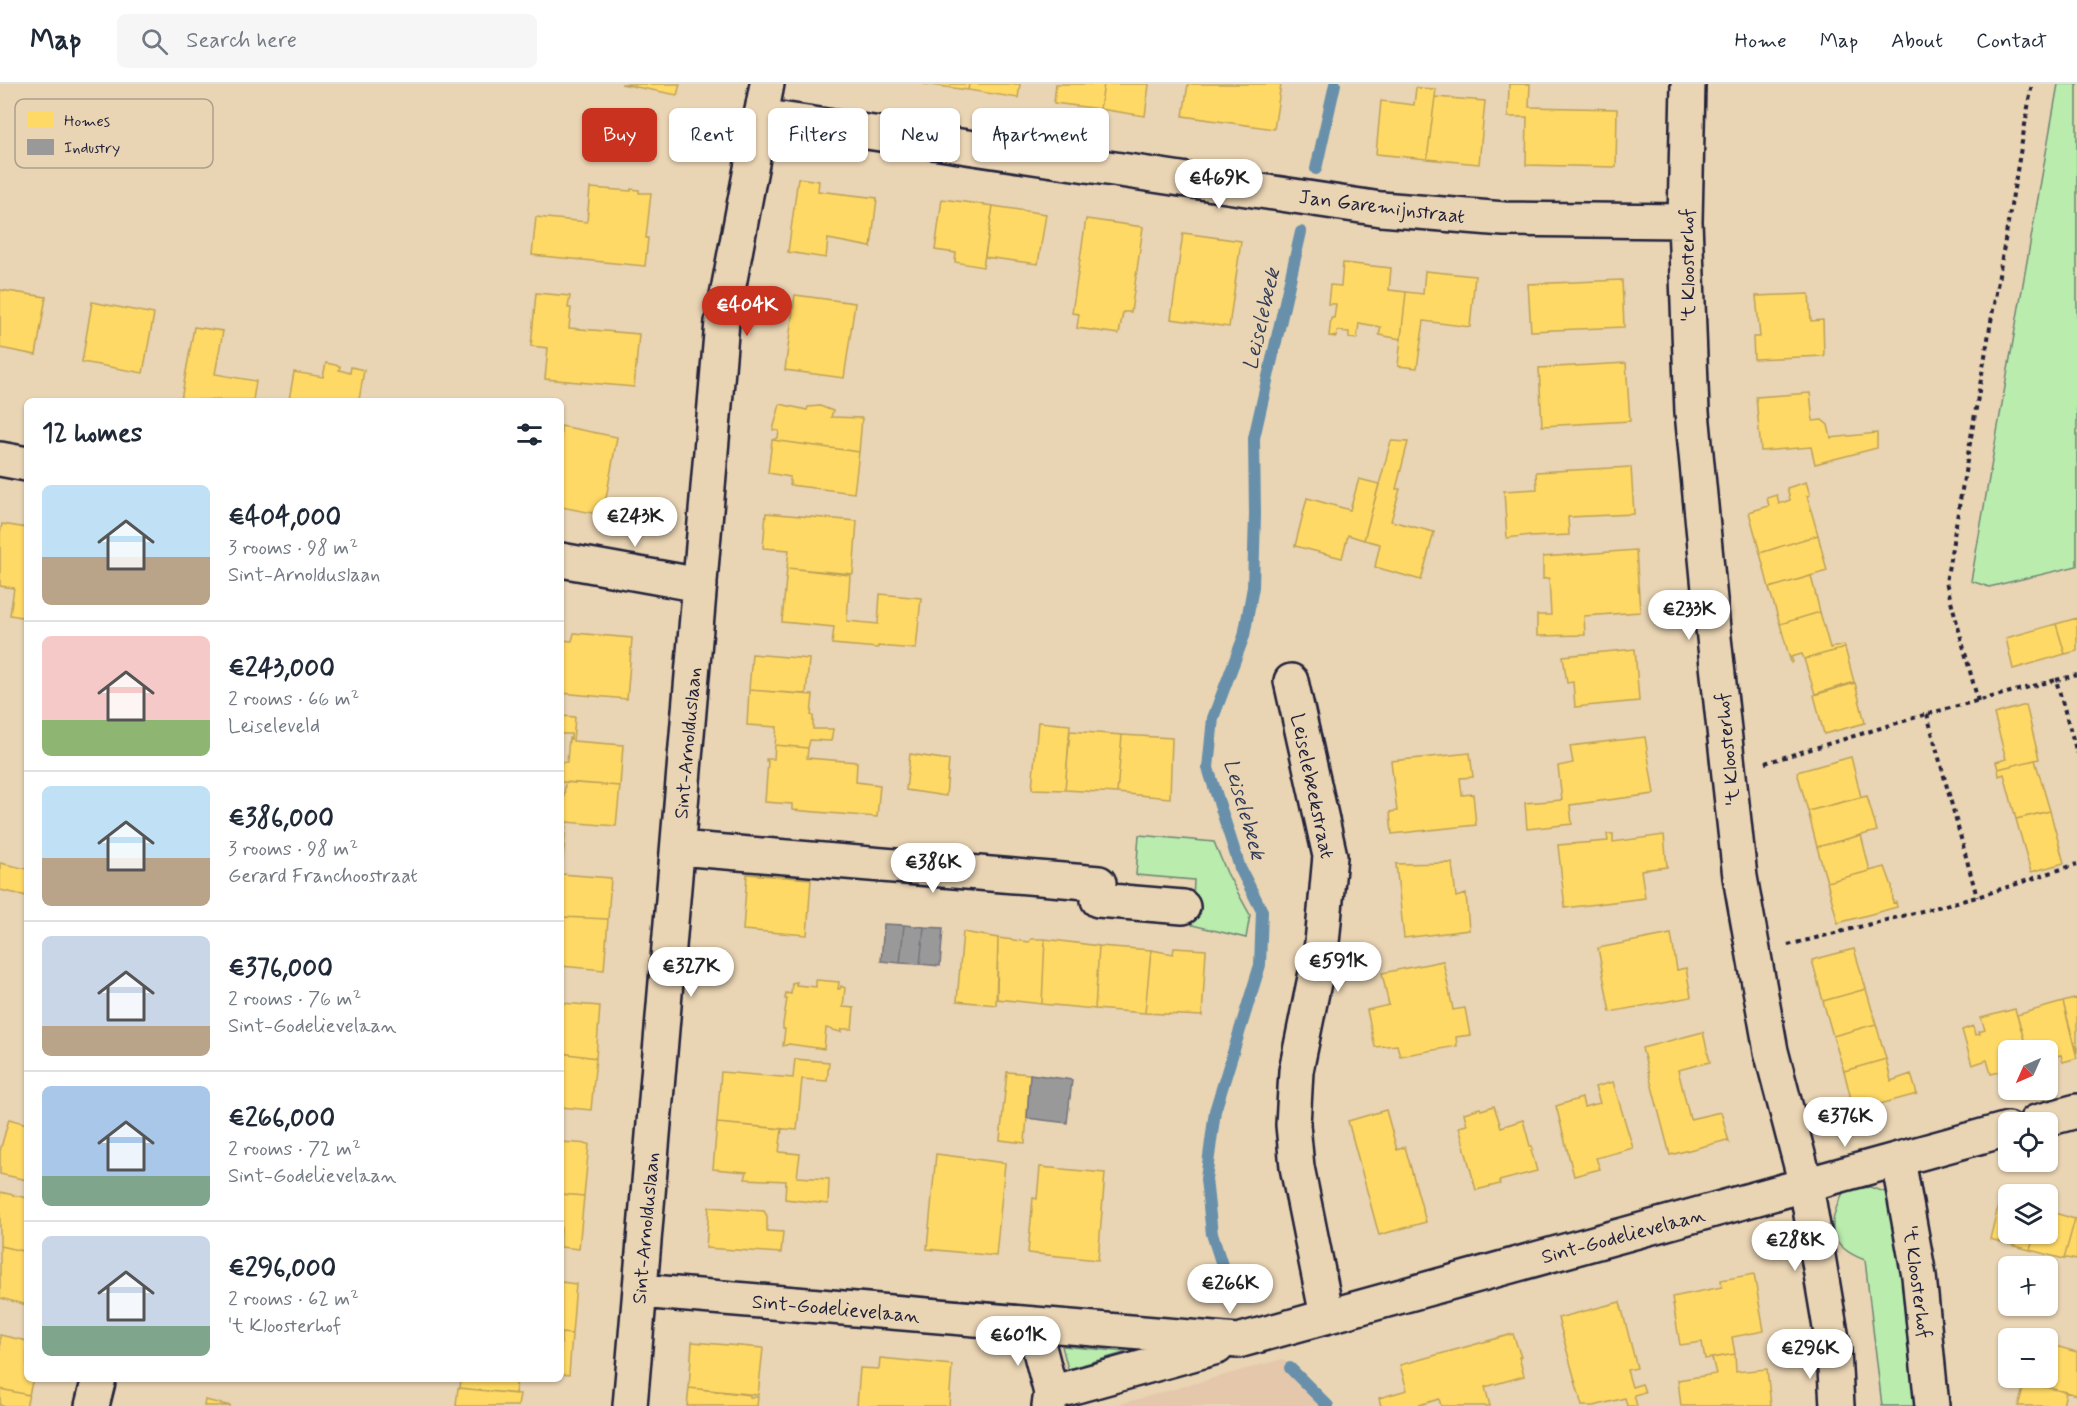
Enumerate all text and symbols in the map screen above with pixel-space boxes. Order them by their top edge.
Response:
search box [117,14,537,68]
text: Map [30,23,81,60]
icon: search [138,25,171,58]
text: Search here [186,27,297,55]
text: Home [1735,27,1787,55]
text: Map [1820,27,1858,55]
text: About [1891,27,1943,55]
text: Contact [1976,27,2047,55]
legend [15,99,213,168]
chip: Buy [582,108,657,162]
chip: Rent [669,108,756,162]
chip: Filters [768,108,868,162]
chip: New [880,108,960,162]
chip: Apartment [972,108,1109,162]
text: Homes [64,111,110,132]
text: Industry [64,138,120,159]
pin: €469K [1177,159,1261,210]
text: €469K [1189,165,1249,192]
street label: Jan Garemijnstraat [1297,184,1466,231]
street label: 't Kloosterhof [1674,208,1703,322]
water label: Leiselebeek [1237,264,1288,373]
pin: €404K [705,286,789,337]
text: €404K [716,292,778,319]
text: 12 homes [42,417,142,451]
icon: filters [513,418,546,451]
pin: €243K [593,497,677,548]
text: €404,000 [228,501,341,535]
text: €243K [606,503,664,530]
icon: home [90,509,162,581]
text: 3 rooms · 98 m² [228,535,358,562]
text: Sint-Arnolduslaan [228,562,380,589]
pin: €233K [1647,590,1731,641]
text: €233K [1662,596,1716,623]
text: €243,000 [228,652,335,686]
icon: home [90,660,162,732]
street label: Sint-Arnolduslaan [668,666,709,820]
text: 2 rooms · 66 m² [228,686,359,713]
street label: 't Kloosterhof [1709,691,1748,807]
street label: Leiselebeekstraat [1283,711,1340,861]
text: Leiseleveld [228,713,320,740]
water label: Leiselebeek [1216,756,1272,864]
text: €386,000 [228,802,334,836]
icon: home [90,810,162,882]
text: 3 rooms · 98 m² [228,836,358,863]
pin: €386K [891,843,975,894]
text: €386K [905,849,961,876]
text: Gerard Franchoostraat [228,863,418,890]
pin: €591K [1296,942,1380,993]
pin: €327K [649,947,733,998]
text: €591K [1309,948,1367,975]
text: €376,000 [228,952,333,986]
text: €327K [662,953,720,980]
icon: home [90,960,162,1032]
text: 2 rooms · 76 m² [228,986,361,1013]
text: Sint-Godelievelaan [228,1013,397,1040]
north arrow [1998,1040,2058,1100]
map controls [1998,1040,2058,1388]
pin: €376K [1803,1097,1887,1148]
text: €266,000 [228,1102,335,1136]
text: €376K [1817,1103,1873,1130]
icon: home [90,1110,162,1182]
button: locate [1998,1112,2058,1172]
text: 2 rooms · 72 m² [228,1136,361,1163]
street label: Sint-Arnolduslaan [626,1151,667,1305]
text: Sint-Godelievelaan [228,1163,397,1190]
button: layers [1998,1184,2058,1244]
street label: Sint-Godelievelaan [1538,1202,1709,1271]
pin: €288K [1753,1221,1837,1272]
street label: 't Kloosterhof [1895,1224,1938,1340]
text: €288K [1766,1227,1824,1254]
text: €296,000 [228,1252,336,1286]
button: + [1998,1256,2058,1316]
icon: home [90,1260,162,1332]
pin: €266K [1188,1264,1272,1315]
text: €266K [1201,1270,1259,1297]
text: 2 rooms · 62 m² [228,1286,359,1313]
street label: Sint-Godelievelaan [751,1289,921,1330]
text: 't Kloosterhof [228,1313,341,1340]
pin: €601K [976,1316,1060,1367]
text: €601K [990,1322,1046,1349]
button: − [1998,1328,2058,1388]
pin: €296K [1768,1329,1852,1380]
text: €296K [1781,1335,1839,1362]

